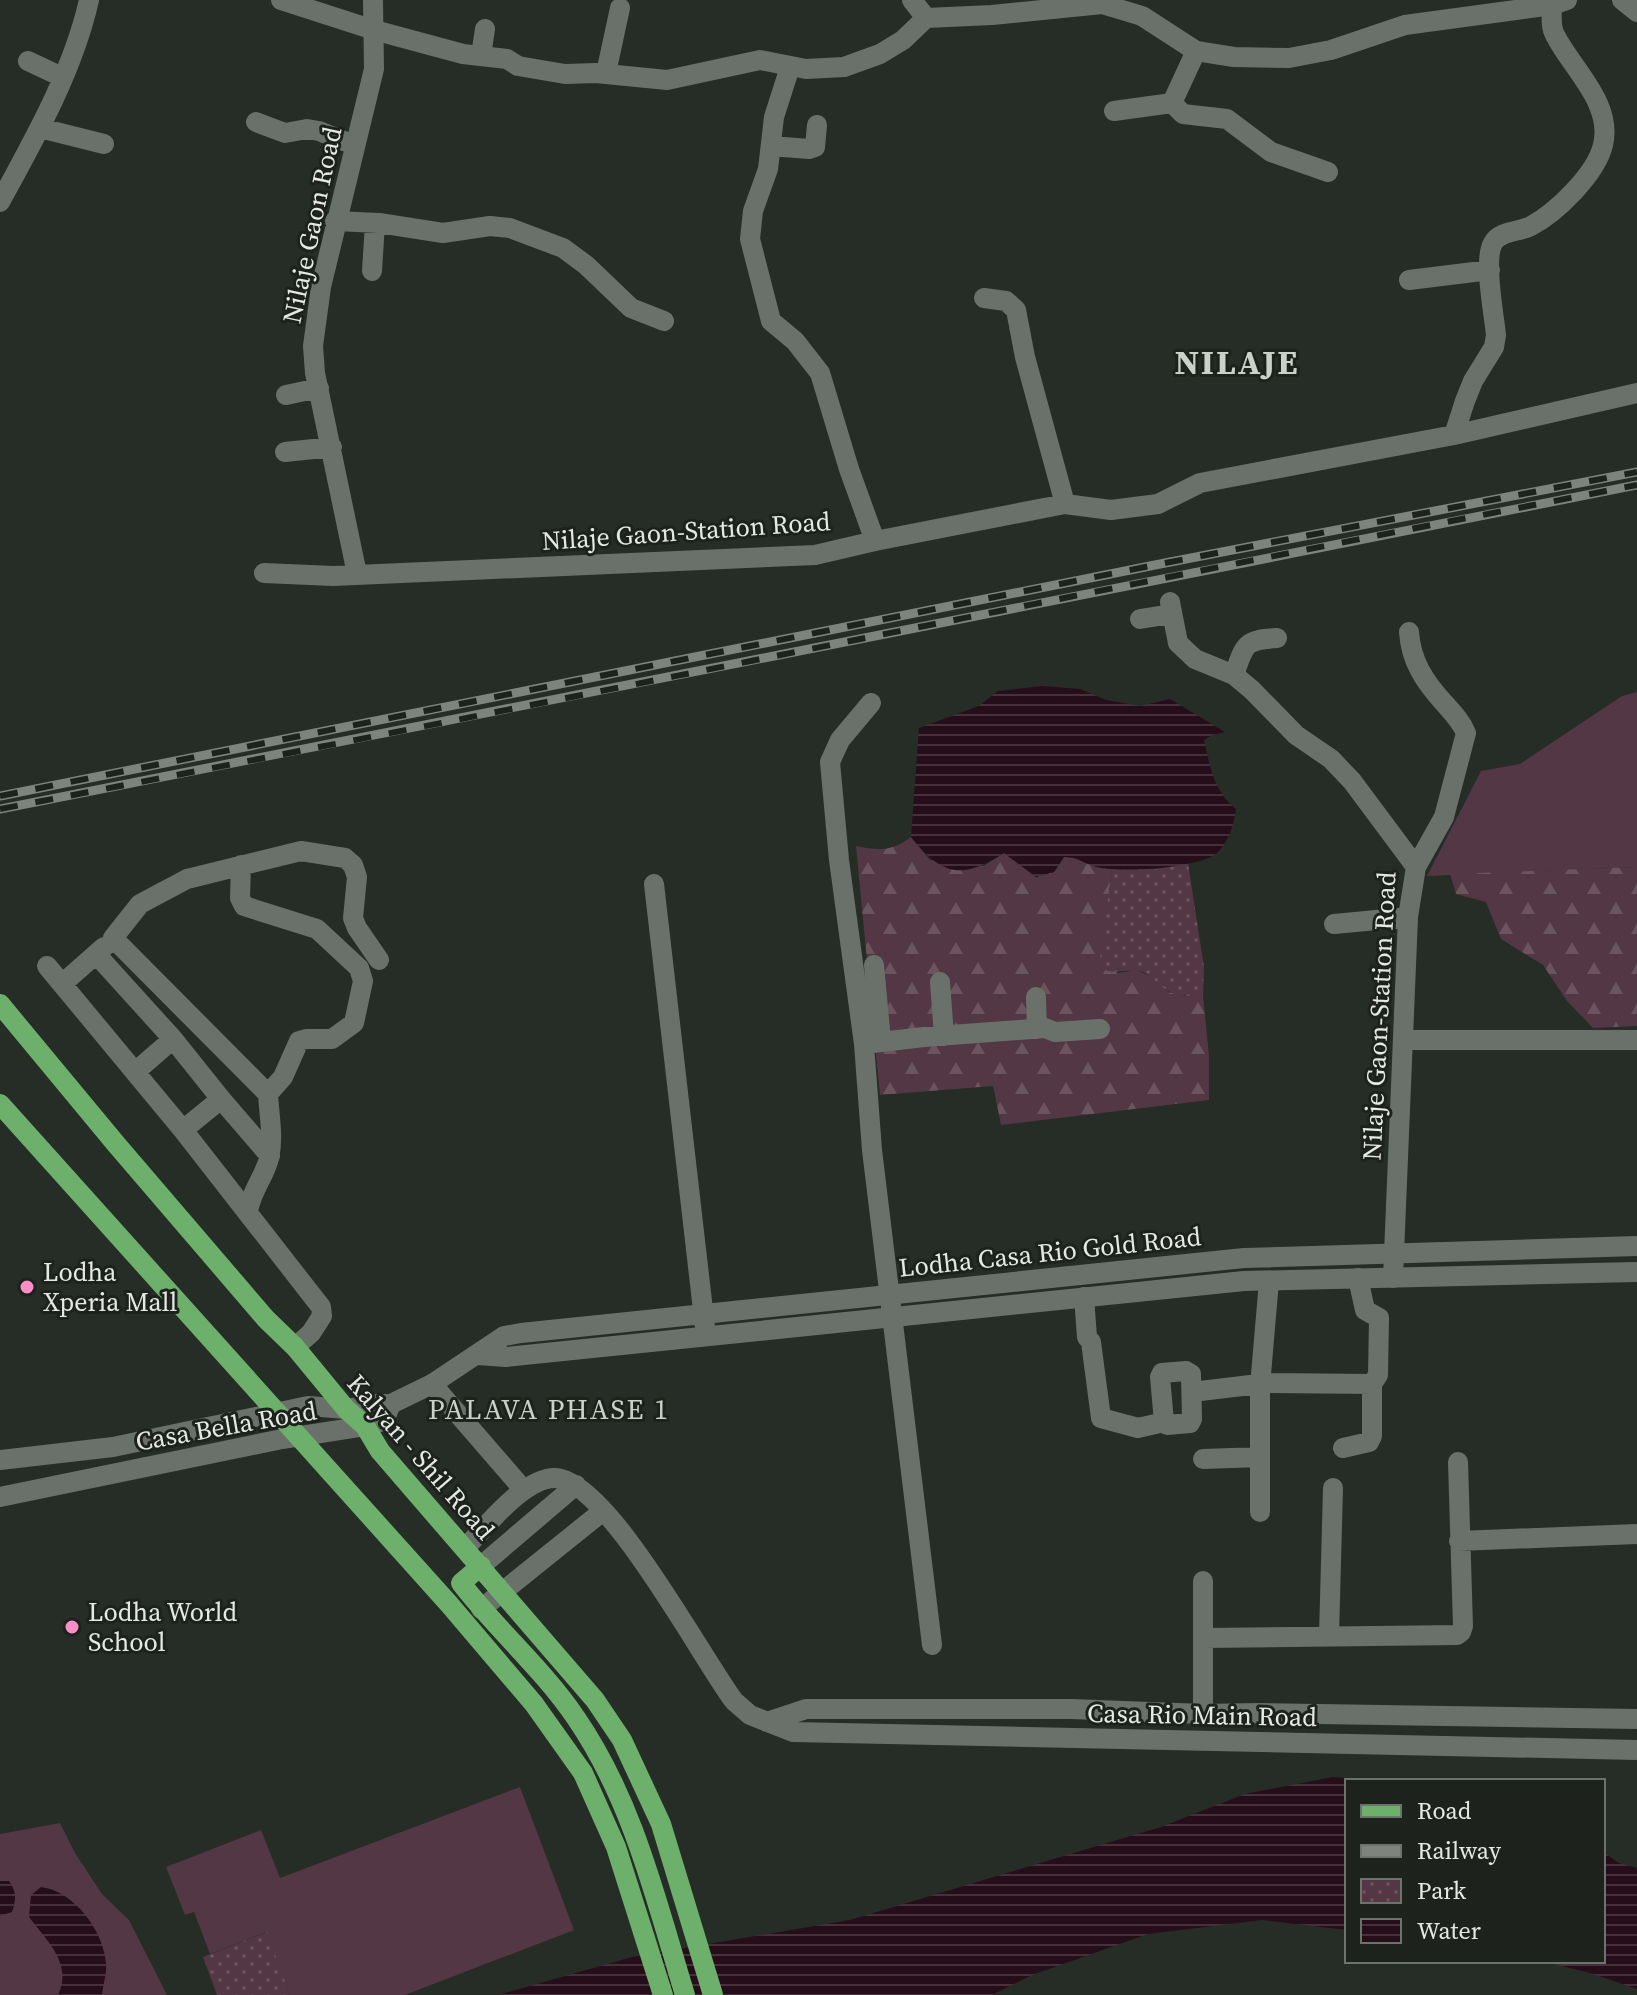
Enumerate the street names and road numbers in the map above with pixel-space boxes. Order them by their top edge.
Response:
street label: Nilaje Gaon Road [274,123,350,327]
street label: Nilaje Gaon-Station Road [541,503,832,559]
street label: Nilaje Gaon-Station Road [1353,870,1405,1161]
street label: Lodha Casa Rio Gold Road [897,1218,1203,1286]
street label: Kalyan - Shil Road [339,1366,503,1548]
street label: Casa Bella Road [133,1392,319,1460]
street label: Casa Rio Main Road [1087,1695,1317,1735]

